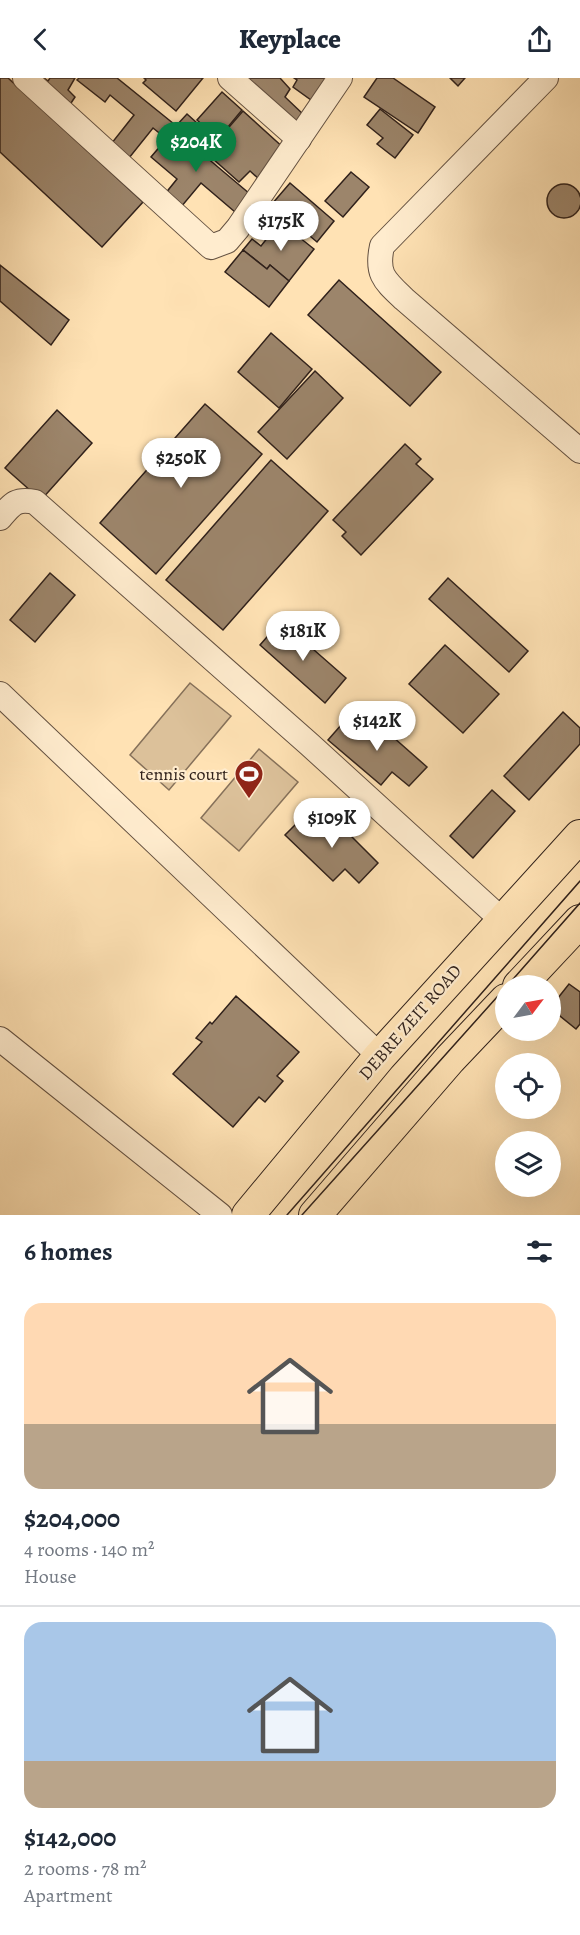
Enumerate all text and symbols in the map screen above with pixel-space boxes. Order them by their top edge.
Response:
text: Keyplace [239,21,341,57]
icon: back [24,23,57,56]
icon: share [523,23,556,56]
pin: $204K [154,122,238,173]
text: $204K [170,128,222,155]
pin: $175K [239,201,323,252]
text: $175K [258,207,304,234]
pin: $250K [139,438,223,489]
text: $250K [156,444,206,471]
pin: $181K [261,611,345,662]
text: $181K [280,617,326,644]
pin: $142K [335,701,419,752]
text: $142K [353,707,401,734]
sports icon: tennis court [233,758,265,800]
place label: tennis court [139,762,228,786]
pin: $109K [290,798,374,849]
text: $109K [308,804,356,831]
street label: DEBRE ZEIT ROAD [353,959,467,1085]
north arrow [495,975,561,1041]
map controls [495,975,561,1197]
button: locate [495,1053,561,1119]
button: layers [495,1131,561,1197]
text: 6 homes [24,1234,113,1269]
icon: filters [523,1235,556,1268]
icon: home [236,1342,344,1450]
text: $204,000 [24,1501,120,1536]
text: 4 rooms · 140 m² [24,1536,155,1563]
text: House [24,1563,76,1590]
icon: home [236,1661,344,1769]
text: $142,000 [24,1820,116,1855]
text: 2 rooms · 78 m² [24,1855,147,1882]
text: Apartment [24,1882,113,1909]

